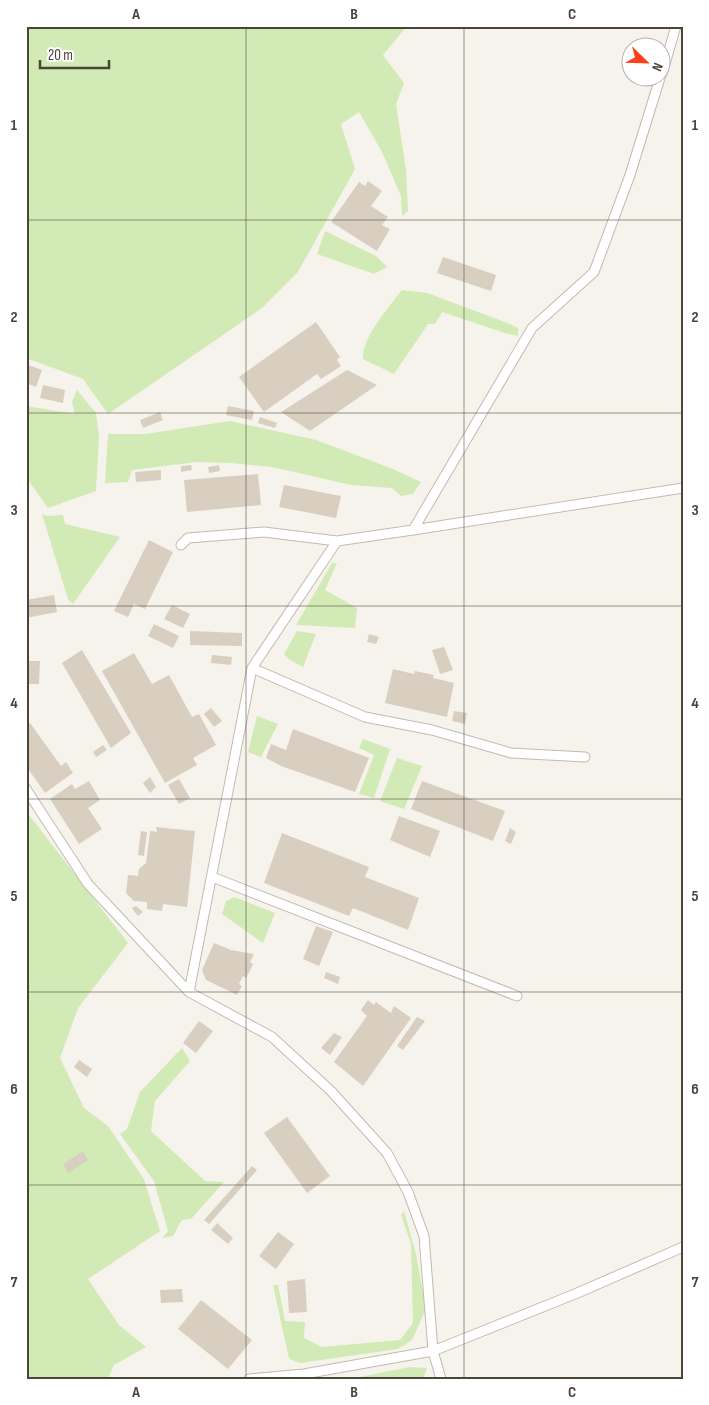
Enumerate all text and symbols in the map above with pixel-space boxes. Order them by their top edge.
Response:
text: A [131,5,140,24]
text: B [350,5,358,24]
text: C [568,5,576,24]
scale bar [40,38,109,70]
north arrow [622,38,672,88]
text: 20 m [48,46,73,65]
text: N [648,60,667,74]
text: 1 [11,116,18,135]
text: 1 [692,116,699,135]
text: 2 [10,308,18,327]
text: 2 [691,308,699,327]
text: 3 [10,501,18,520]
text: 3 [691,501,699,520]
text: 4 [10,694,18,713]
text: 4 [691,694,699,713]
text: 5 [10,887,18,906]
text: 5 [691,887,699,906]
text: 6 [10,1080,18,1099]
text: 6 [691,1080,699,1099]
text: 7 [11,1273,18,1292]
text: 7 [692,1273,699,1292]
text: A [131,1383,140,1402]
text: B [350,1383,358,1402]
text: C [568,1383,576,1402]

